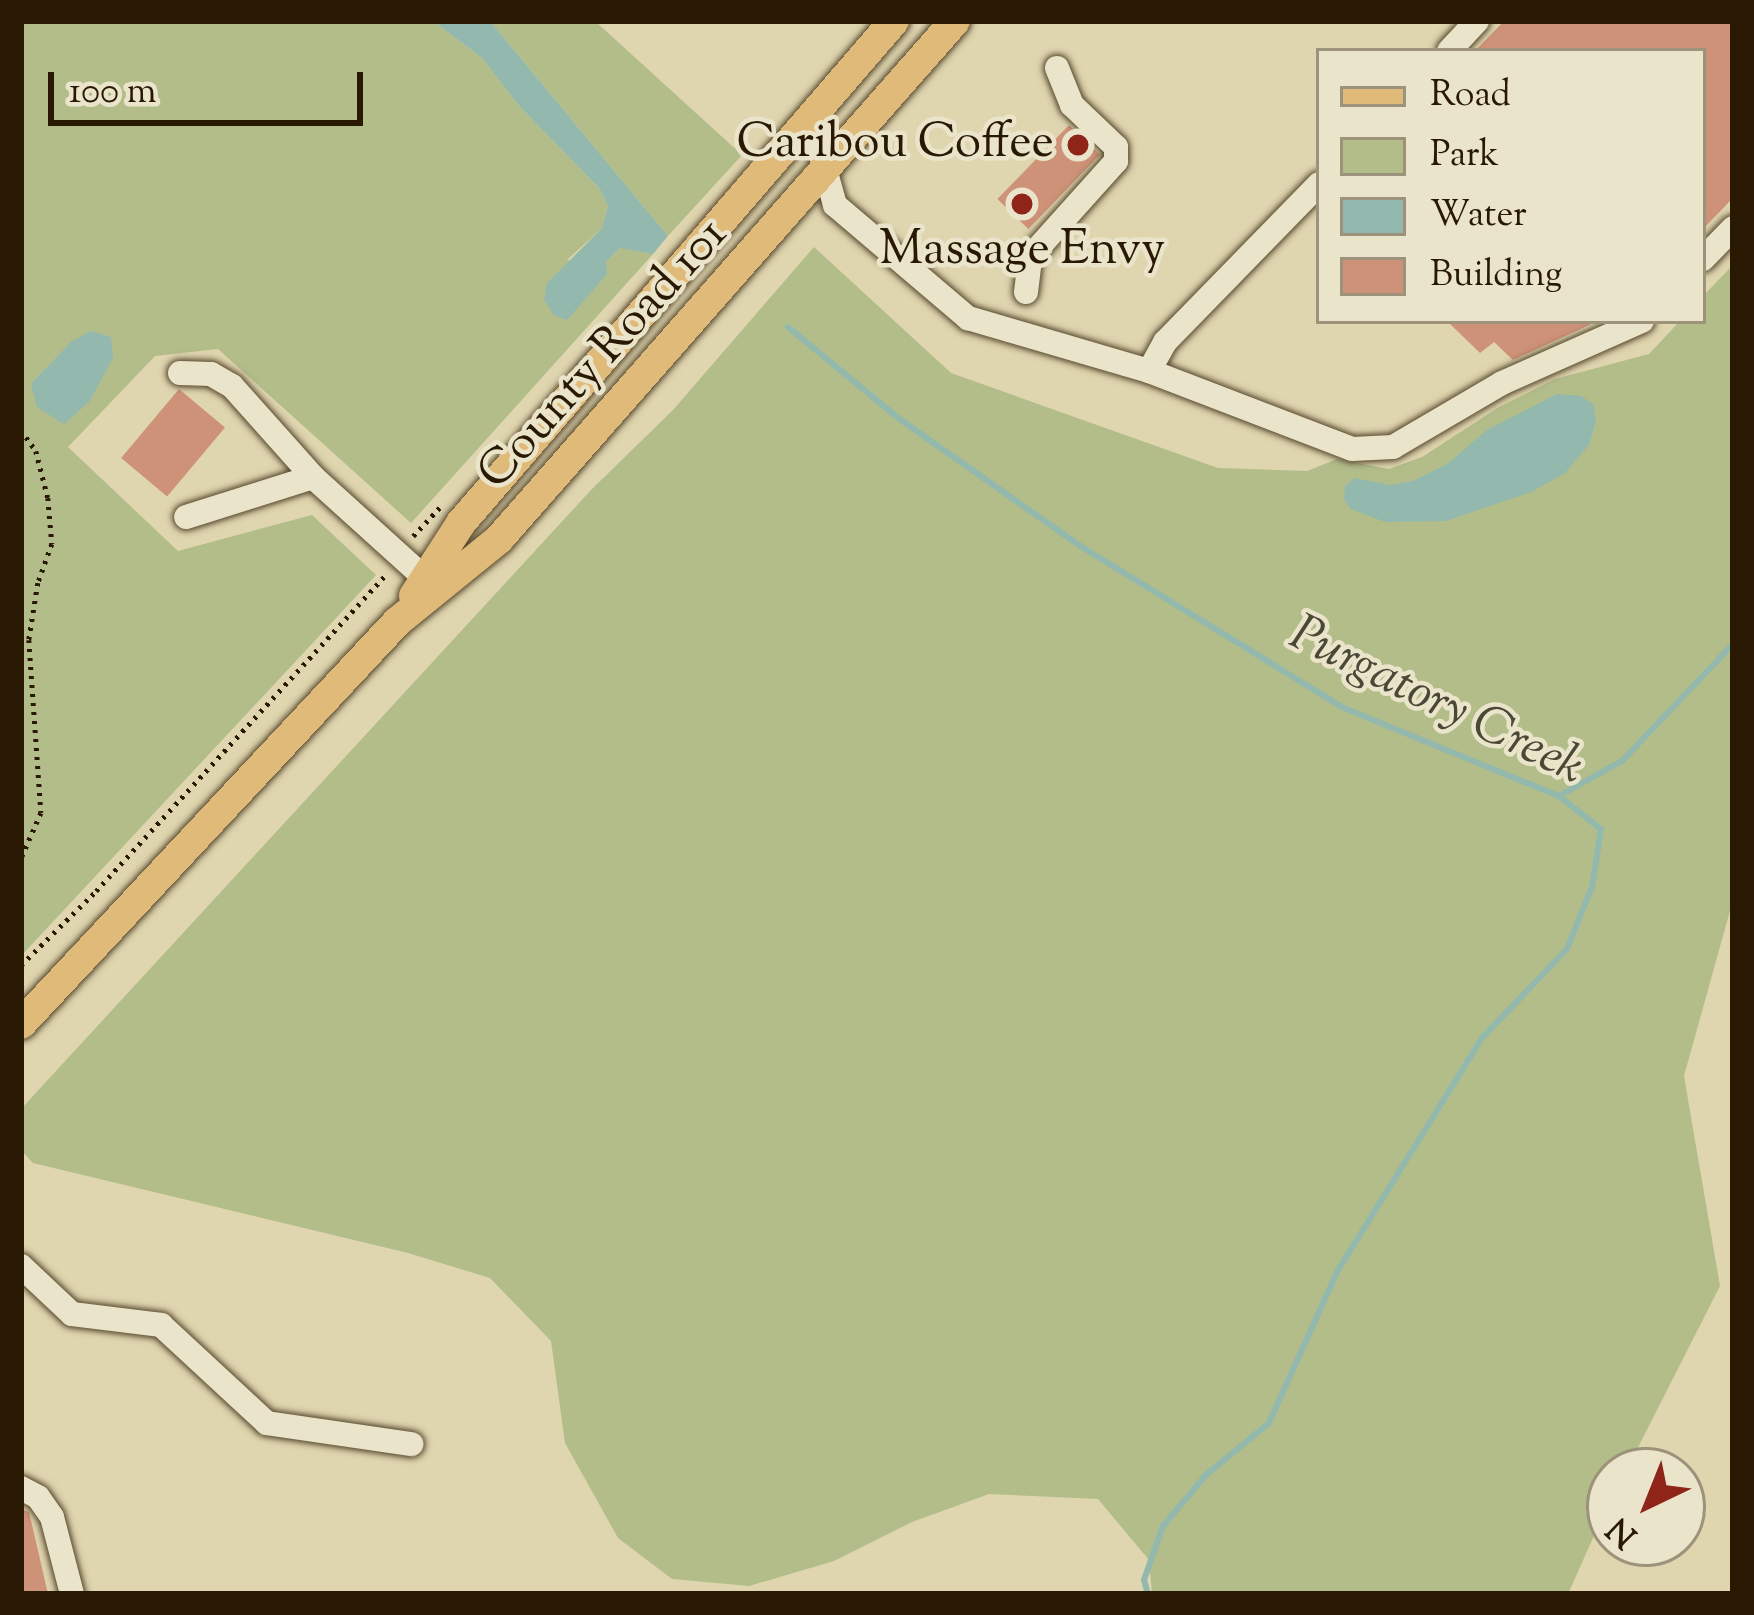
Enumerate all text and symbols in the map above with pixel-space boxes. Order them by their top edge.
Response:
scale bar [54,48,369,122]
legend [1316,48,1706,324]
text: 100 m [69,67,156,119]
text: Road [1430,70,1511,122]
place label: Caribou Coffee [736,116,1054,174]
text: Park [1430,130,1499,182]
marker: Caribou Coffee [1065,132,1091,158]
text: Water [1430,190,1527,242]
marker: Massage Envy [1009,191,1035,217]
street label: County Road 101 [467,208,741,502]
place label: Massage Envy [879,223,1165,281]
text: Building [1430,250,1562,302]
water label: Purgatory Creek [1279,605,1593,801]
north arrow [1586,1447,1706,1567]
text: N [1597,1505,1649,1558]

